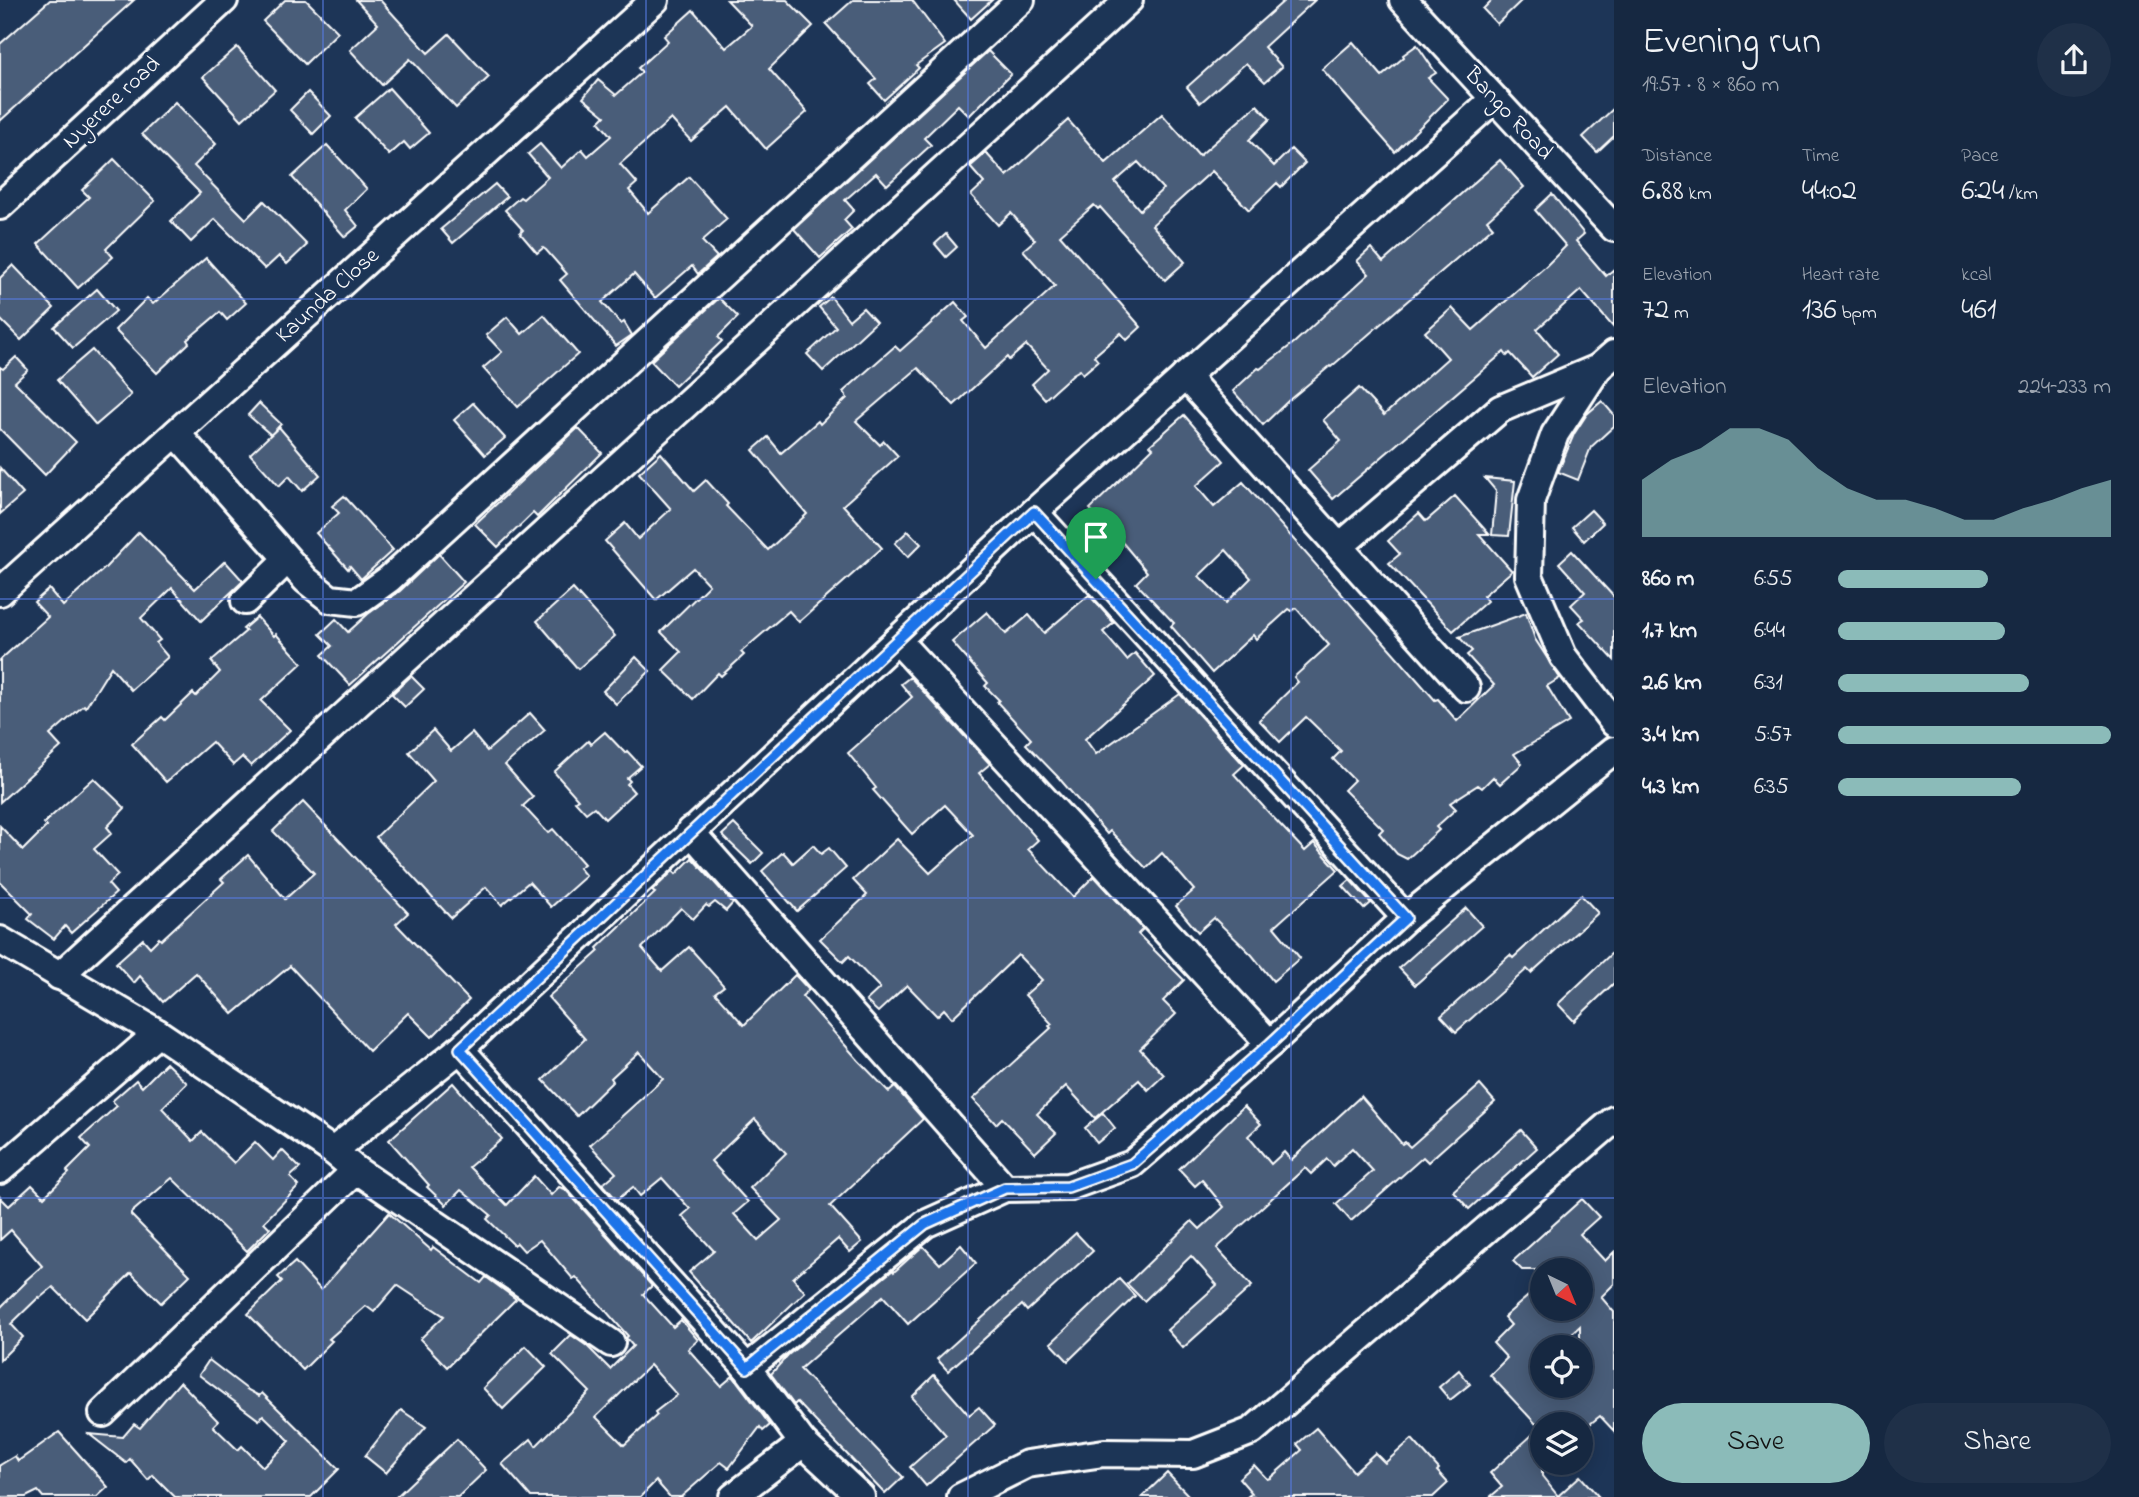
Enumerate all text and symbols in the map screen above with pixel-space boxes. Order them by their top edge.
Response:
text: Evening run [1642,15,1821,71]
button: share [2037,23,2111,97]
street label: Nyerere road [56,49,170,159]
street label: Bango Road [1455,59,1560,169]
text: 19:57 · 8 × 860 m [1642,69,1779,102]
text: Distance [1642,143,1712,170]
text: Time [1802,143,1839,170]
text: Pace [1961,143,1998,170]
text: 6.88 [1642,170,1684,214]
text: 44:02 [1802,170,1857,214]
text: 6:24 [1961,170,2004,214]
text: km [1684,181,1712,208]
text: /km [2004,181,2038,208]
street label: Kaunda Close [269,240,388,352]
text: Elevation [1642,262,1712,289]
text: Heart rate [1802,262,1880,289]
text: kcal [1961,262,1992,289]
text: 72 [1642,289,1669,333]
text: 136 [1802,289,1837,333]
text: 461 [1961,289,1996,333]
text: m [1669,300,1689,327]
text: bpm [1837,300,1877,327]
text: Elevation [1642,371,1727,404]
text: 224–233 m [2018,371,2111,404]
pin [1066,507,1126,579]
icon: arrive [1077,518,1115,556]
text: 860 m [1642,563,1694,596]
text: 6:55 [1754,563,1792,596]
text: 1.7 km [1642,615,1697,648]
text: 6:44 [1754,615,1785,648]
text: 2.6 km [1642,667,1702,700]
text: 6:31 [1754,667,1783,700]
text: 3.4 km [1642,719,1699,752]
text: 5:57 [1754,719,1792,752]
text: 4.3 km [1642,771,1699,804]
text: 6:35 [1754,771,1789,804]
north arrow [1530,1258,1592,1321]
map controls [1530,1258,1593,1475]
button: locate [1530,1335,1593,1398]
button: Save [1642,1403,1870,1483]
button: Share [1884,1403,2111,1483]
button: layers [1530,1412,1593,1475]

